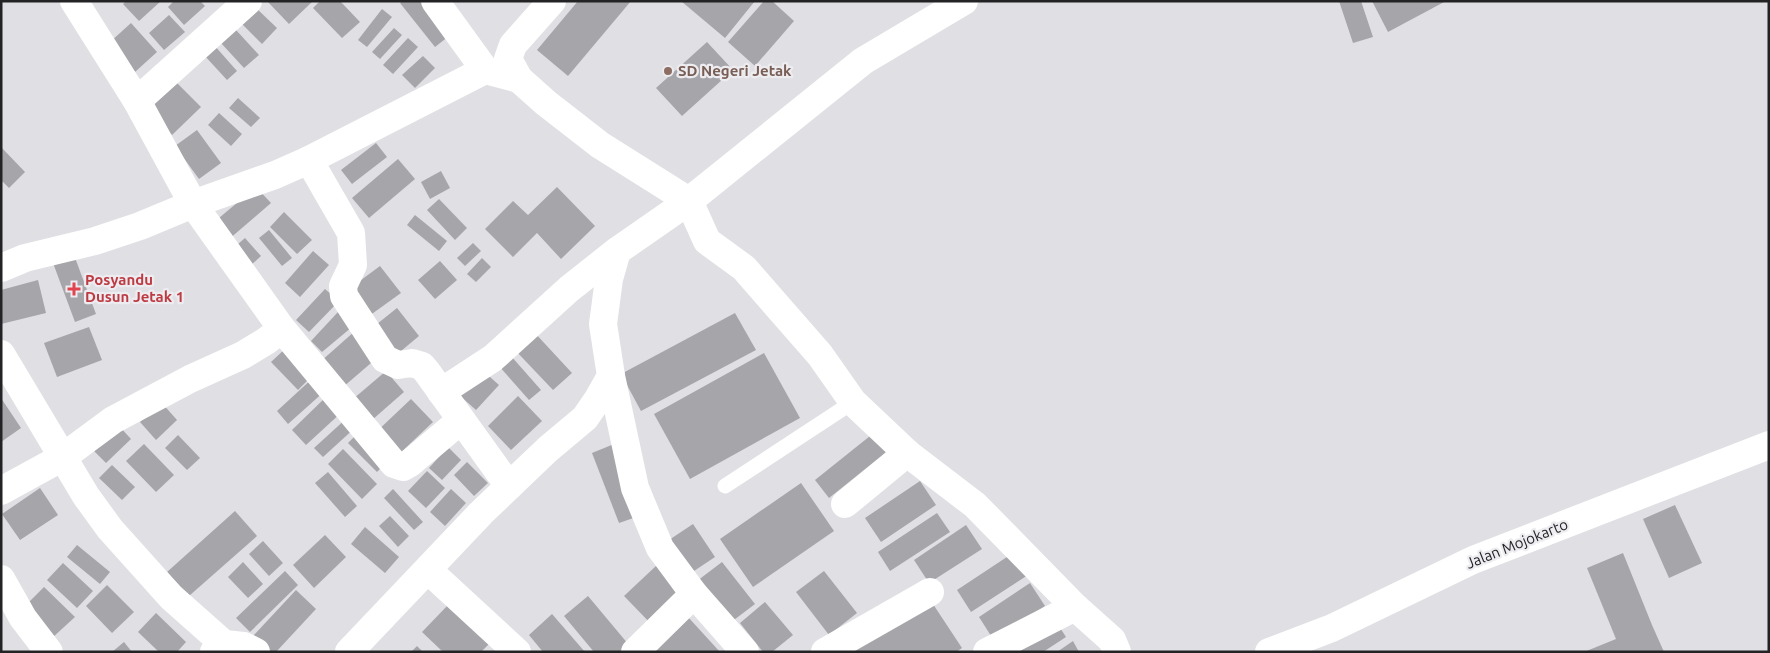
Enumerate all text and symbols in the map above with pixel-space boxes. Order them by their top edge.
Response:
place label: SD Negeri Jetak [678,62,792,79]
marker: SD Negeri Jetak [662,65,674,77]
place label: Posyandu Dusun Jetak 1 [85,271,184,305]
marker: Posyandu Dusun Jetak 1 [67,282,81,296]
street label: Jalan Mojokarto [1463,515,1570,572]

